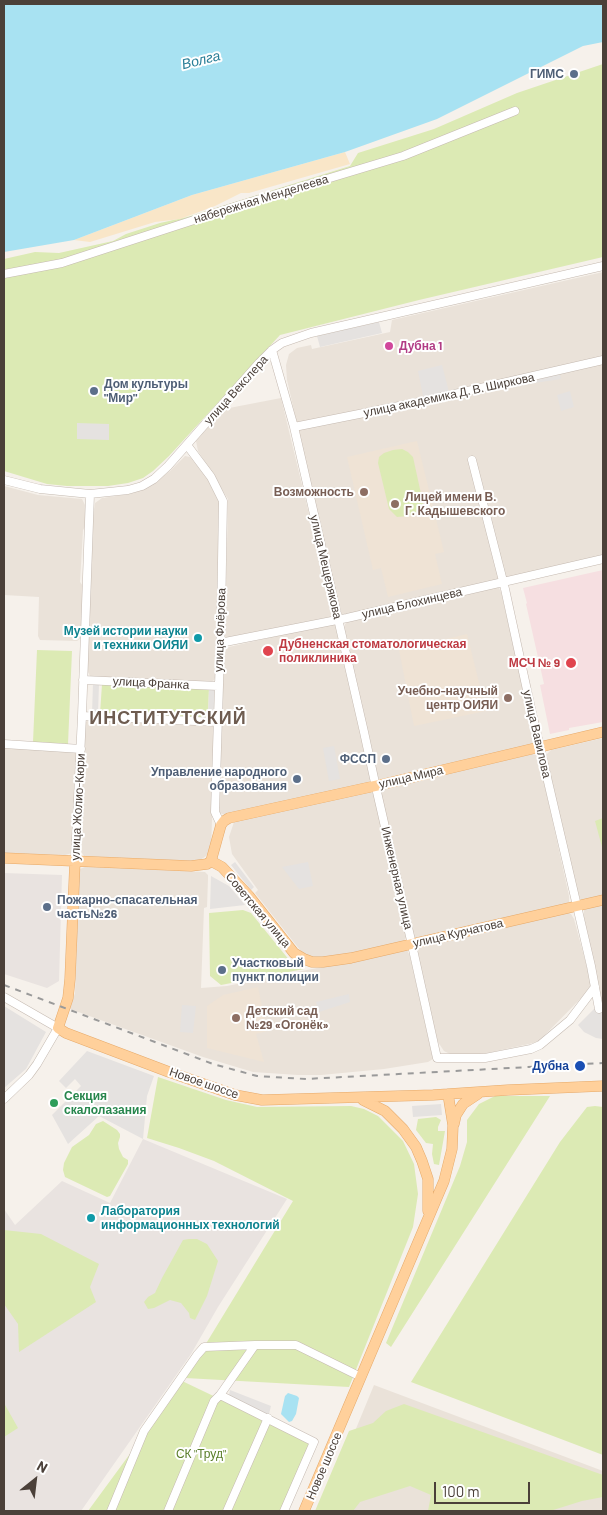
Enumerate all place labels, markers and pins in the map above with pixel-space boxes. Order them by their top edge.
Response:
place label: ГИМС [530,67,564,81]
marker: ГИМС [568,68,580,80]
place label: Дубна 1 [399,339,442,353]
marker: Дубна 1 [383,340,395,352]
place label: Дом культуры "Мир" [104,377,188,405]
marker: Дом культуры "Мир" [88,385,100,397]
place label: Возможность [274,485,354,499]
marker: Возможность [358,486,370,498]
place label: Лицей имени В. Г. Кадышевского [405,490,505,518]
marker: Лицей имени В. Г. Кадышевского [389,498,401,510]
place label: Музей истории науки и техники ОИЯИ [64,624,188,652]
marker: Музей истории науки и техники ОИЯИ [192,632,204,644]
place label: Дубненская стоматологическая поликлиника [279,637,466,665]
marker: Дубненская стоматологическая поликлиника [261,644,275,658]
place label: МСЧ № 9 [509,656,560,670]
marker: МСЧ № 9 [564,656,578,670]
place label: Учебно-научный центр ОИЯИ [398,684,498,712]
marker: Учебно-научный центр ОИЯИ [502,692,514,704]
place label: ФССП [340,752,376,766]
marker: ФССП [380,753,392,765]
place label: Управление народного образования [151,765,287,793]
marker: Управление народного образования [291,773,303,785]
place label: Пожарно-спасательная часть№26 [57,893,198,921]
marker: Пожарно-спасательная часть№26 [41,901,53,913]
place label: Участковый пункт полиции [232,956,319,984]
marker: Участковый пункт полиции [216,964,228,976]
place label: Детский сад №29 «Огонёк» [246,1004,329,1032]
marker: Детский сад №29 «Огонёк» [230,1012,242,1024]
place label: Дубна [532,1059,569,1073]
marker: Дубна [573,1059,587,1073]
place label: Секция скалолазания [64,1089,146,1117]
marker: Секция скалолазания [48,1097,60,1109]
place label: Лаборатория информационных технологий [101,1204,280,1232]
marker: Лаборатория информационных технологий [85,1212,97,1224]

